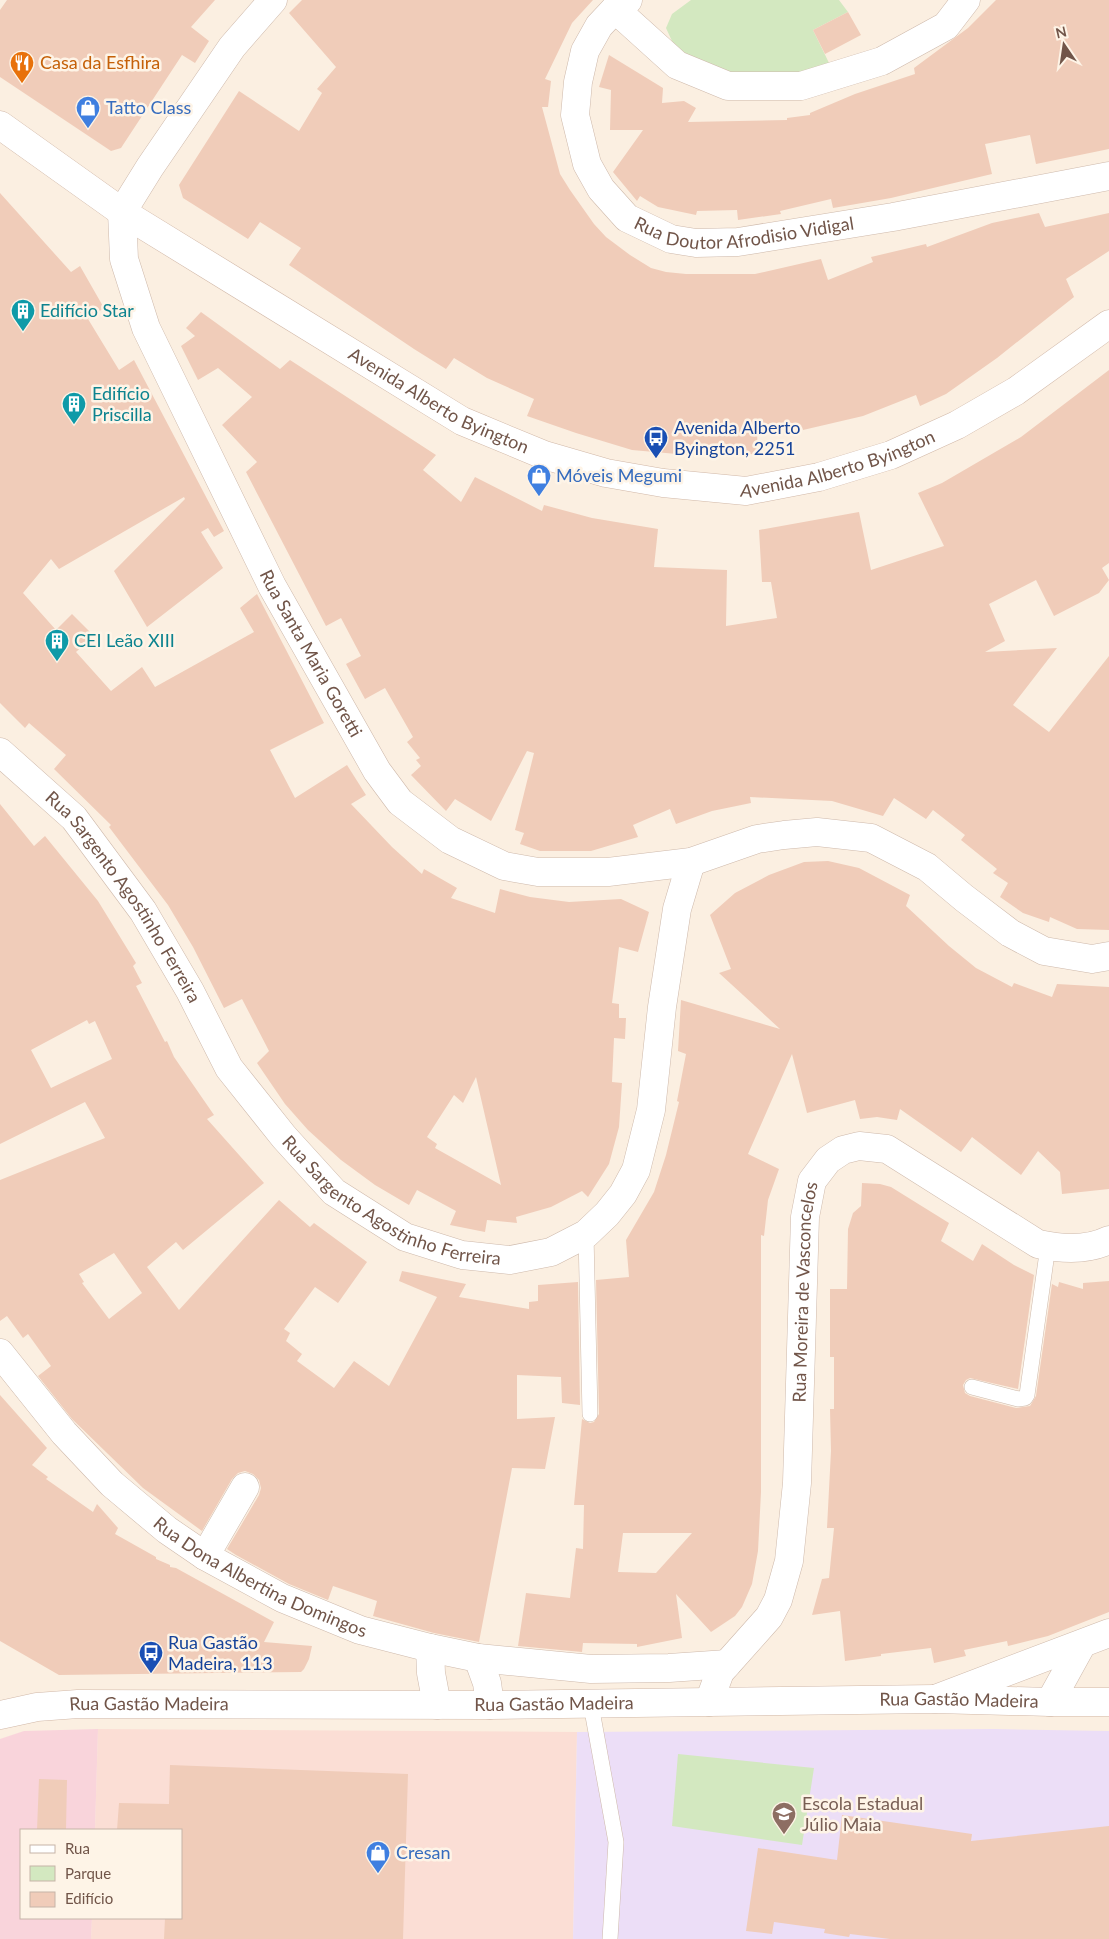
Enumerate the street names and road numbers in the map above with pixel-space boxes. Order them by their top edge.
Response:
street label: Rua Doutor Afrodisio Vidigal [631,211,855,253]
street label: Avenida Alberto Byington [345,342,532,458]
street label: Avenida Alberto Byington [739,425,938,502]
street label: Rua Santa Maria Goretti [256,566,367,741]
street label: Rua Sargento Agostinho Ferreira [41,786,206,1006]
street label: Rua Sargento Agostinho Ferreira [278,1131,502,1269]
street label: Rua Moreira de Vasconcelos [787,1179,822,1403]
street label: Rua Dona Albertina Domingos [149,1511,369,1641]
street label: Rua Gastão Madeira [879,1687,1039,1712]
street label: Rua Gastão Madeira [474,1691,634,1715]
street label: Rua Gastão Madeira [69,1692,229,1715]

